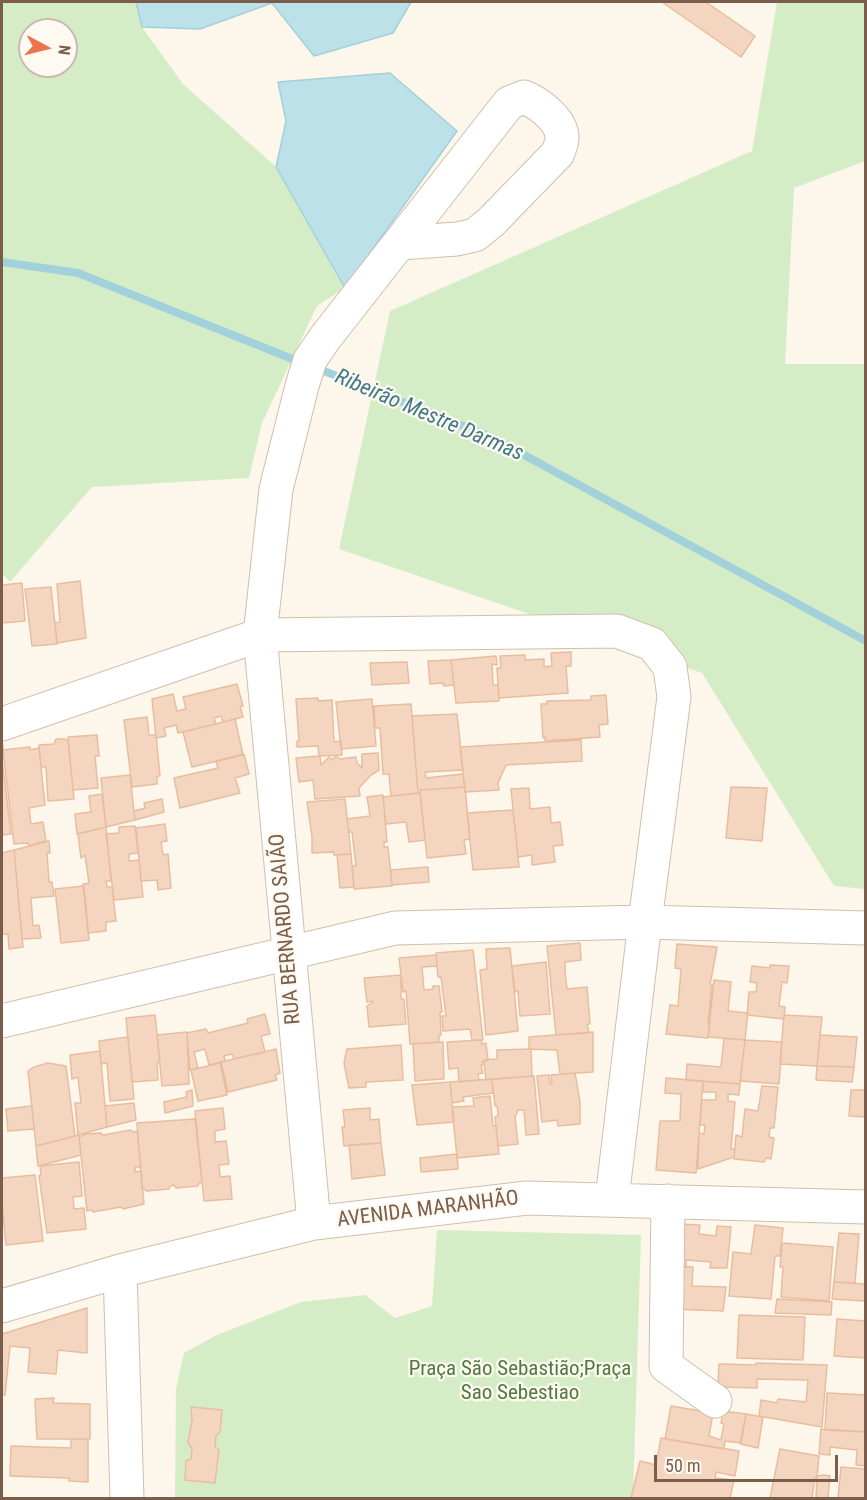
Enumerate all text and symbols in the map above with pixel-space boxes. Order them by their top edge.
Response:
north arrow [18,18,78,78]
text: N [54,44,74,56]
water label: Ribeirão Mestre Darmas [331,364,527,468]
street label: RUA BERNARDO SAIÃO [265,832,307,1026]
street label: AVENIDA MARANHÃO [336,1186,520,1234]
park label: Praça São Sebastião;Praça Sao Sebestiao [409,1357,631,1407]
scale bar [657,1443,842,1481]
text: 50 m [665,1455,700,1476]

